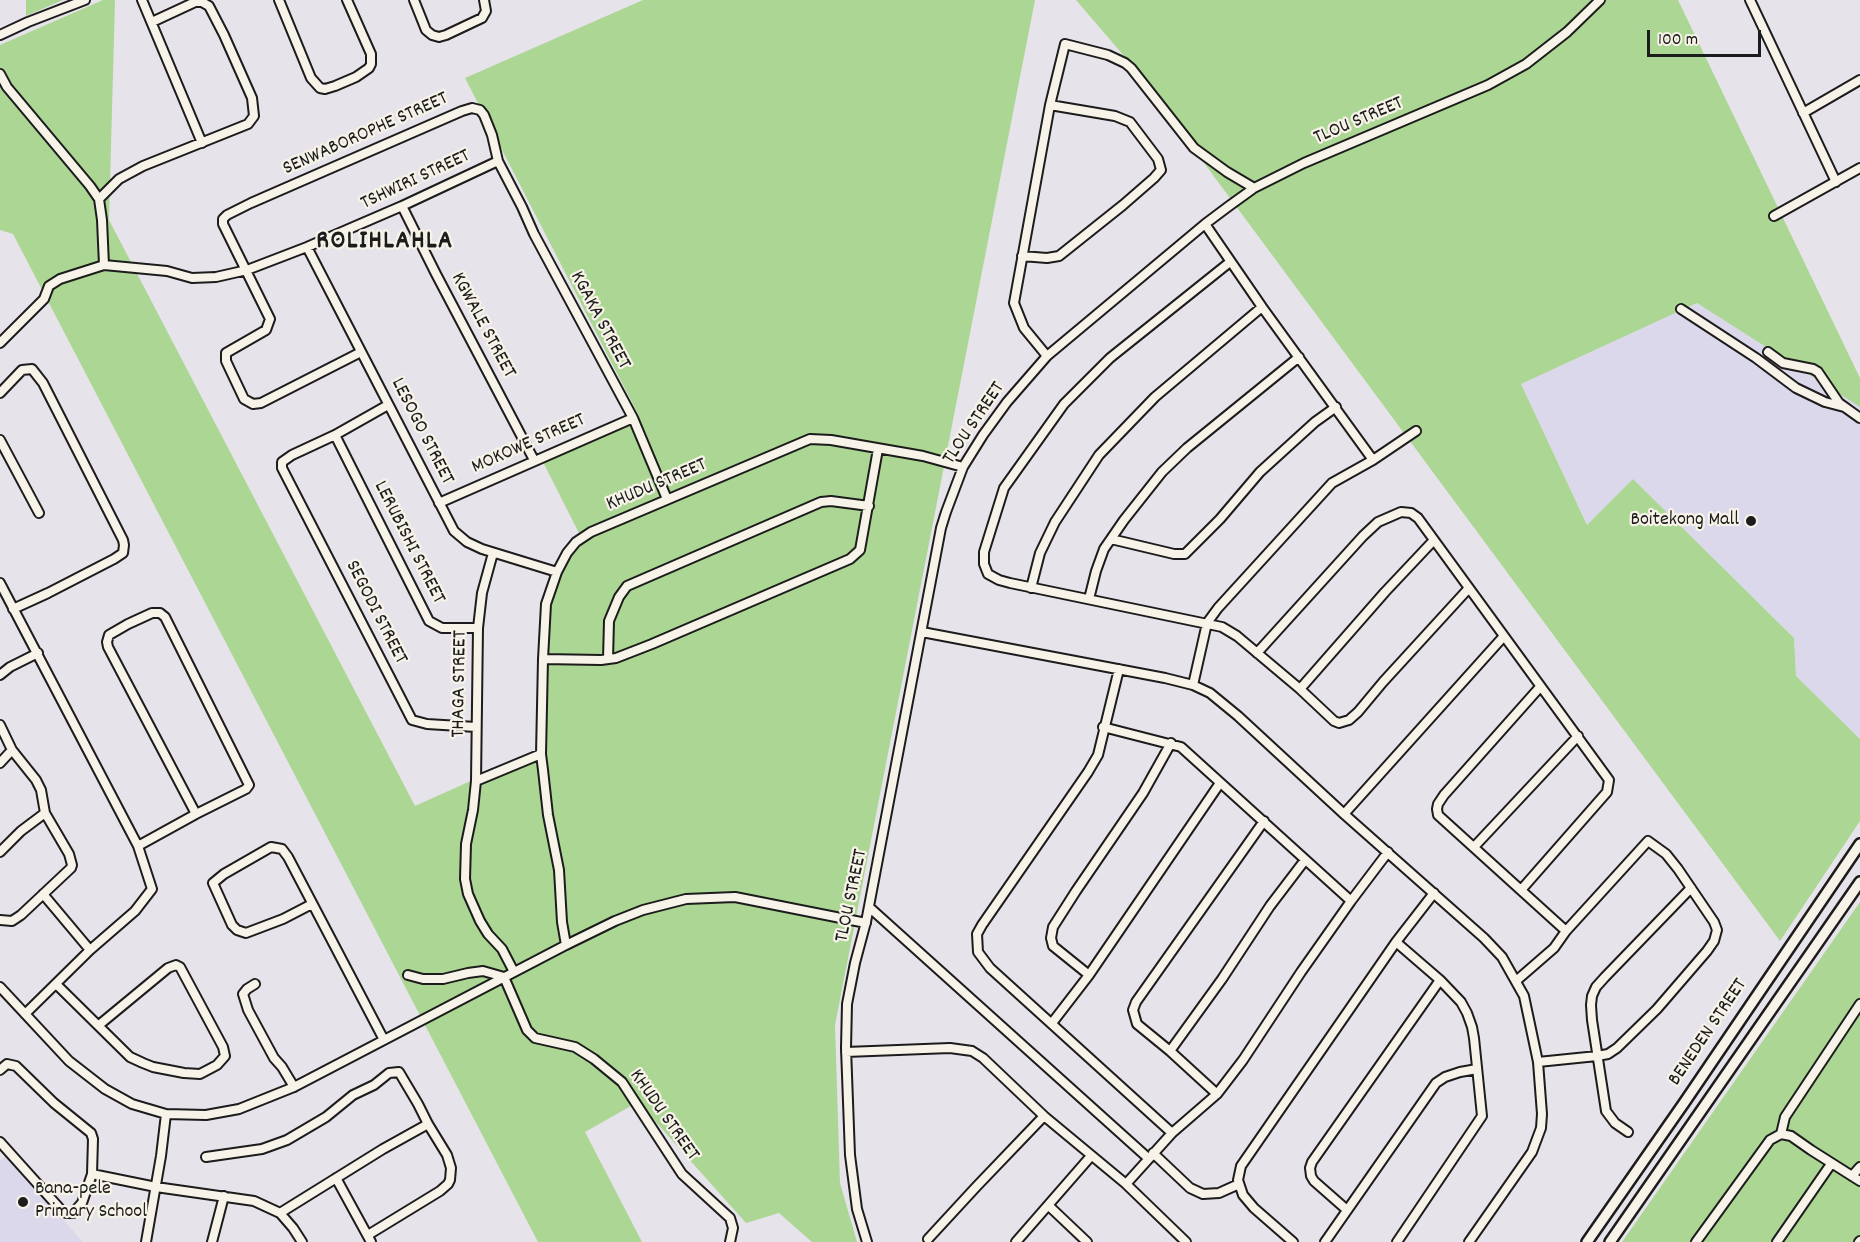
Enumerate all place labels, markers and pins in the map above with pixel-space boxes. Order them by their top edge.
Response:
place label: Boitekong Mall [1630,509,1739,533]
marker: Boitekong Mall [1744,514,1758,528]
place label: Bana-pele Primary School [35,1178,147,1225]
marker: Bana-pele Primary School [16,1195,30,1209]

